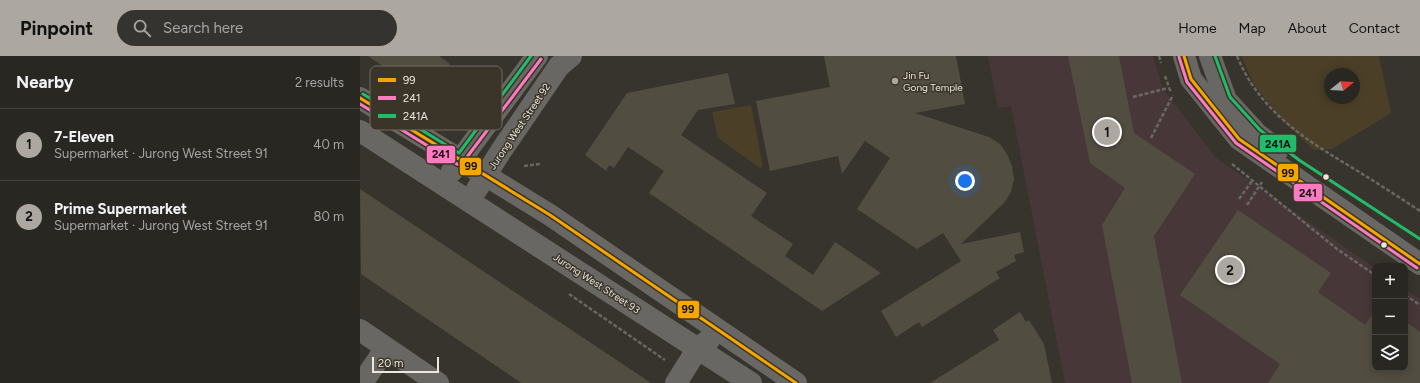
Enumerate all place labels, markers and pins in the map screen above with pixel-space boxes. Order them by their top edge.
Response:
place label: Jin Fu Gong Temple [903,69,963,94]
marker: Jin Fu Gong Temple [890,76,900,86]
pin: 1 [1094,117,1120,147]
unlabelled marker [1321,172,1331,182]
unlabelled marker [1379,240,1389,250]
pin: 2 [1217,255,1243,285]

